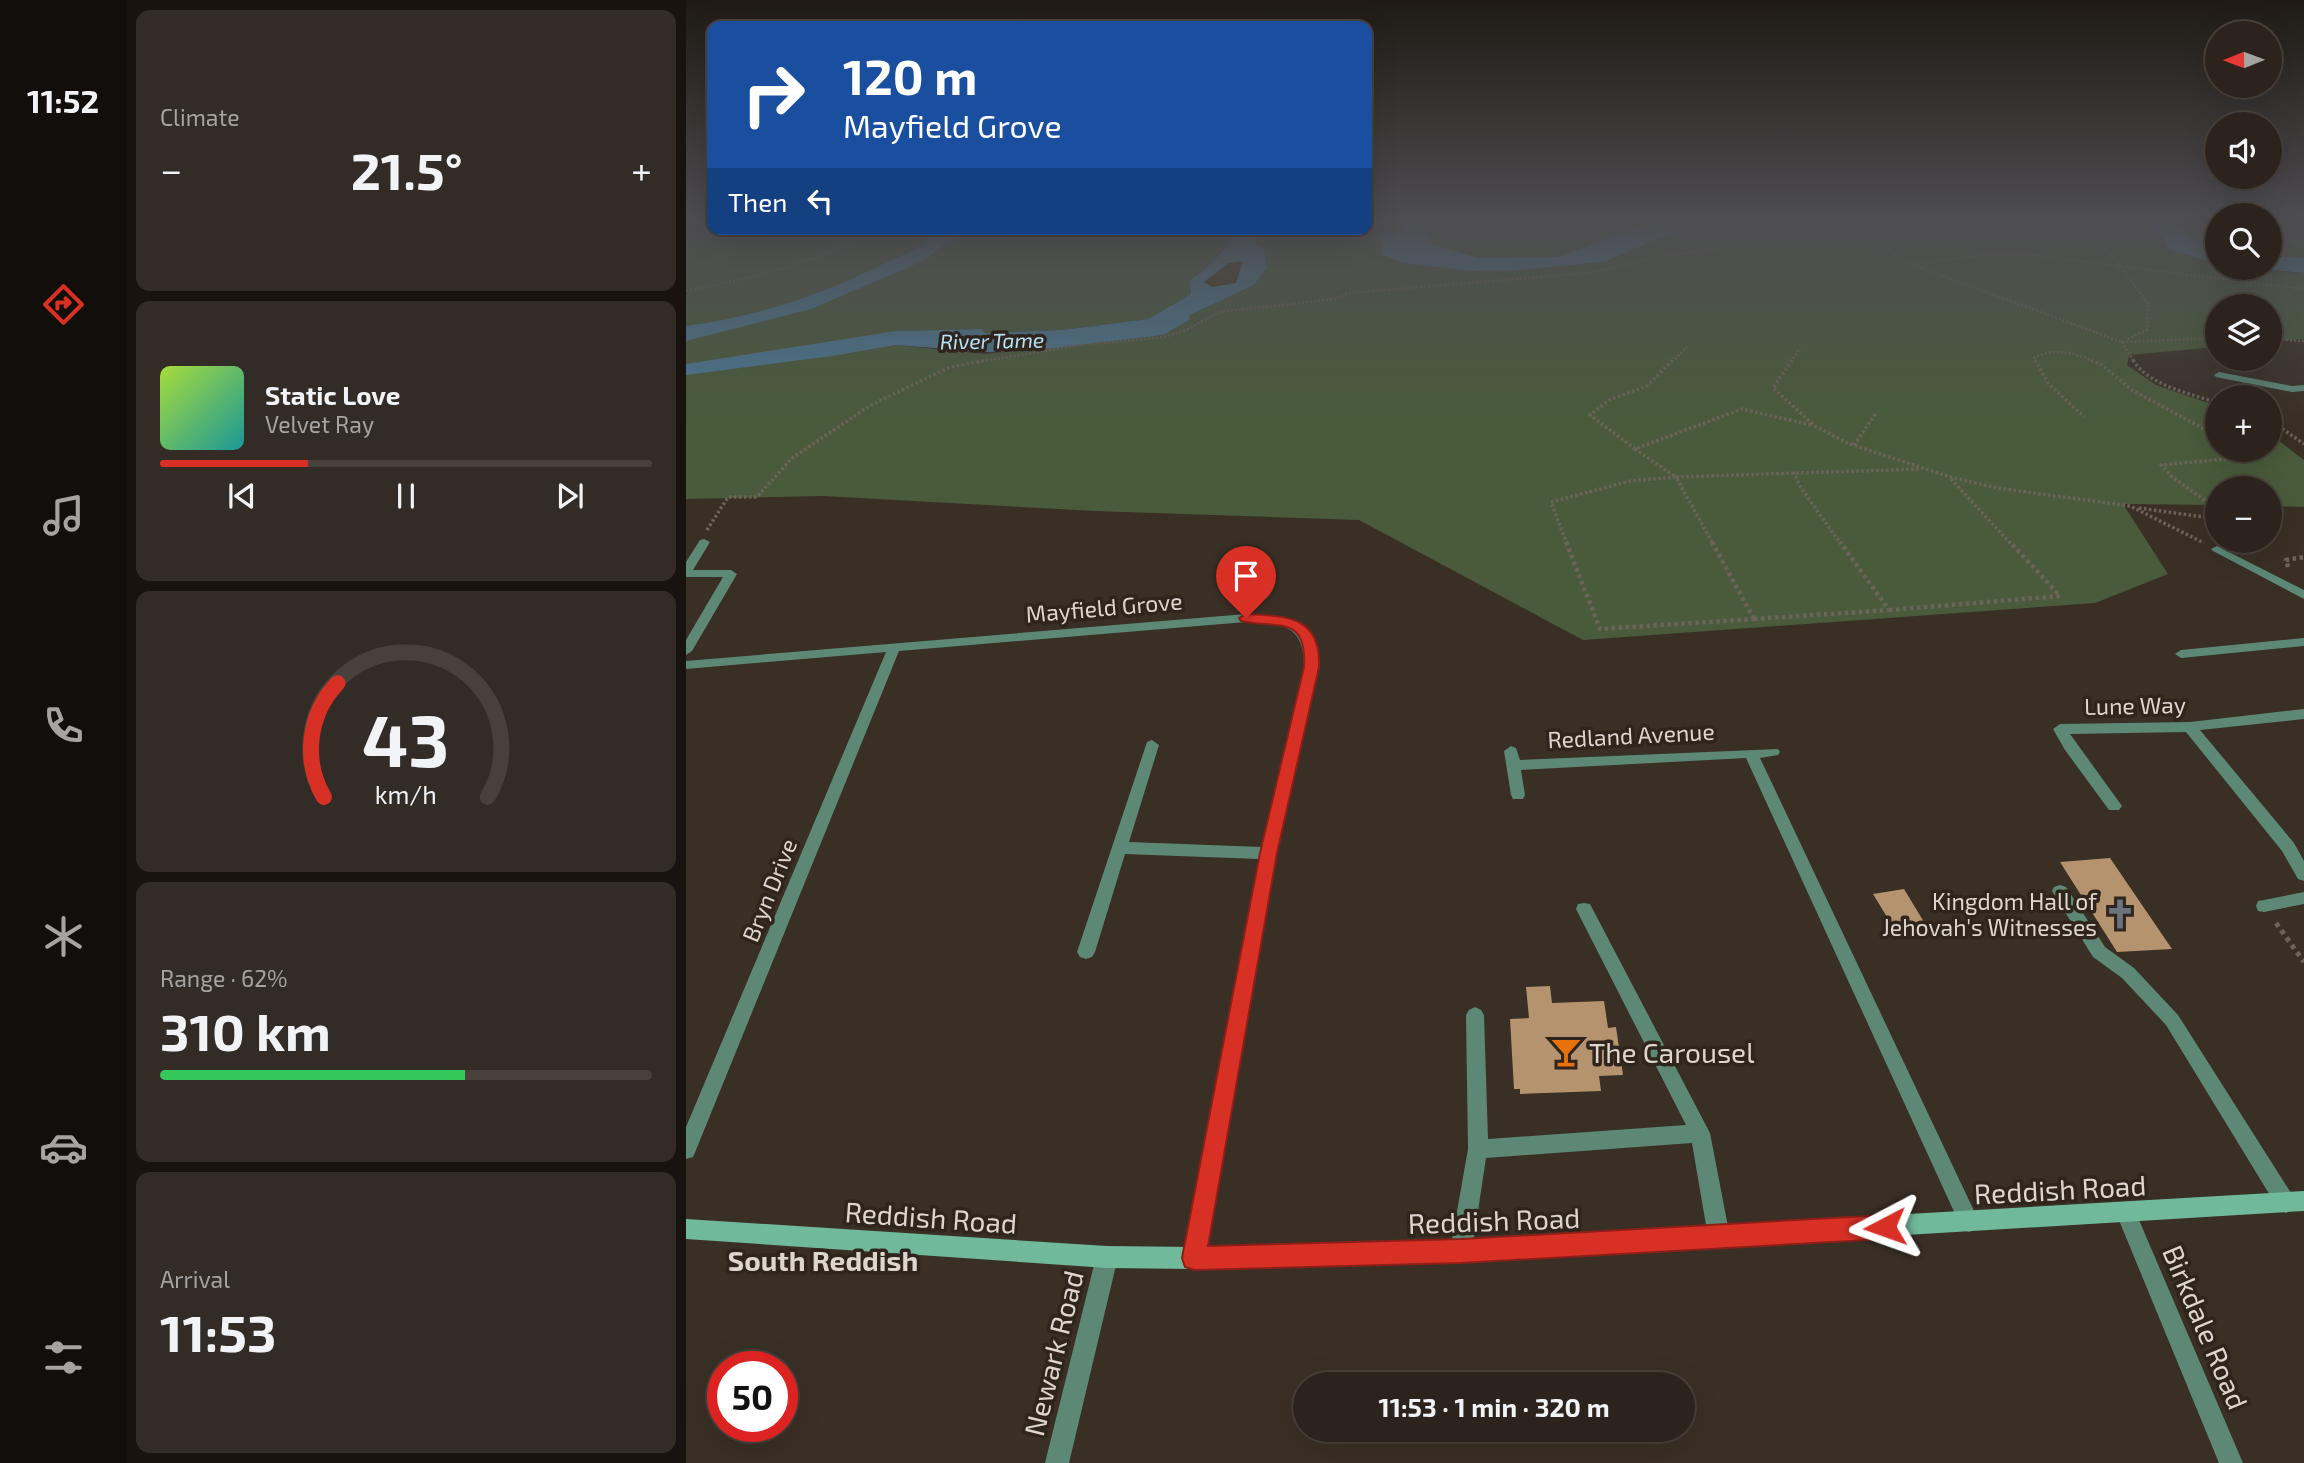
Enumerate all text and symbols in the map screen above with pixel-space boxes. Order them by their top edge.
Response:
north arrow [2205,21,2282,98]
map controls [2205,21,2282,553]
text: 120 m [843,46,977,105]
icon: right [728,49,819,140]
text: 11:52 [27,81,99,119]
text: Climate [160,103,240,131]
text: Mayfield Grove [843,106,1062,144]
button: sound [2205,112,2282,189]
text: 21.5° [351,138,463,200]
text: − [160,146,182,192]
text: + [631,146,652,192]
icon: left [801,182,839,220]
text: Then [728,186,787,217]
button: search [2205,203,2282,280]
icon: directions [39,280,88,329]
button: layers [2205,294,2282,371]
water label: River Tame [940,327,1044,353]
text: Static Love [265,379,401,410]
button: + [2205,385,2282,462]
text: Velvet Ray [265,410,374,438]
button: − [2205,476,2282,553]
icon: previous [223,477,261,515]
icon: pause [387,477,425,515]
icon: next [551,477,589,515]
icon: music [39,491,88,540]
pin [1216,546,1276,618]
icon: arrive [1227,557,1265,595]
street label: Mayfield Grove [1025,586,1183,628]
street label: Lune Way [2084,690,2186,720]
text: 43 [362,695,450,783]
icon: phone [39,701,88,750]
street label: Redland Avenue [1547,717,1715,753]
text: km/h [375,779,437,809]
street label: Bryn Drive [736,834,802,946]
place label: Kingdom Hall of Jehovah's Witnesses [1882,887,2098,941]
church icon: Kingdom Hall of Jehovah's Witnesses [2103,897,2137,931]
icon: climate [39,912,88,961]
text: Range · 62% [160,964,288,992]
text: 310 km [160,999,331,1061]
bar icon: The Carousel [1549,1035,1583,1069]
place label: The Carousel [1589,1035,1755,1069]
icon: car [39,1123,88,1172]
street label: Reddish Road [1973,1168,2147,1210]
position arrow [1848,1190,1922,1264]
street label: Reddish Road [844,1194,1018,1240]
street label: Reddish Road [1407,1200,1581,1240]
street label: Birkdale Road [2156,1240,2256,1414]
district label: South Reddish [728,1243,918,1277]
text: Arrival [160,1265,230,1293]
street label: Newark Road [1016,1267,1090,1439]
text: 11:53 [160,1300,276,1362]
icon: filters [39,1333,88,1382]
speed limit sign: 50 [707,1351,798,1442]
text: 11:53 · 1 min · 320 m [1378,1391,1610,1422]

